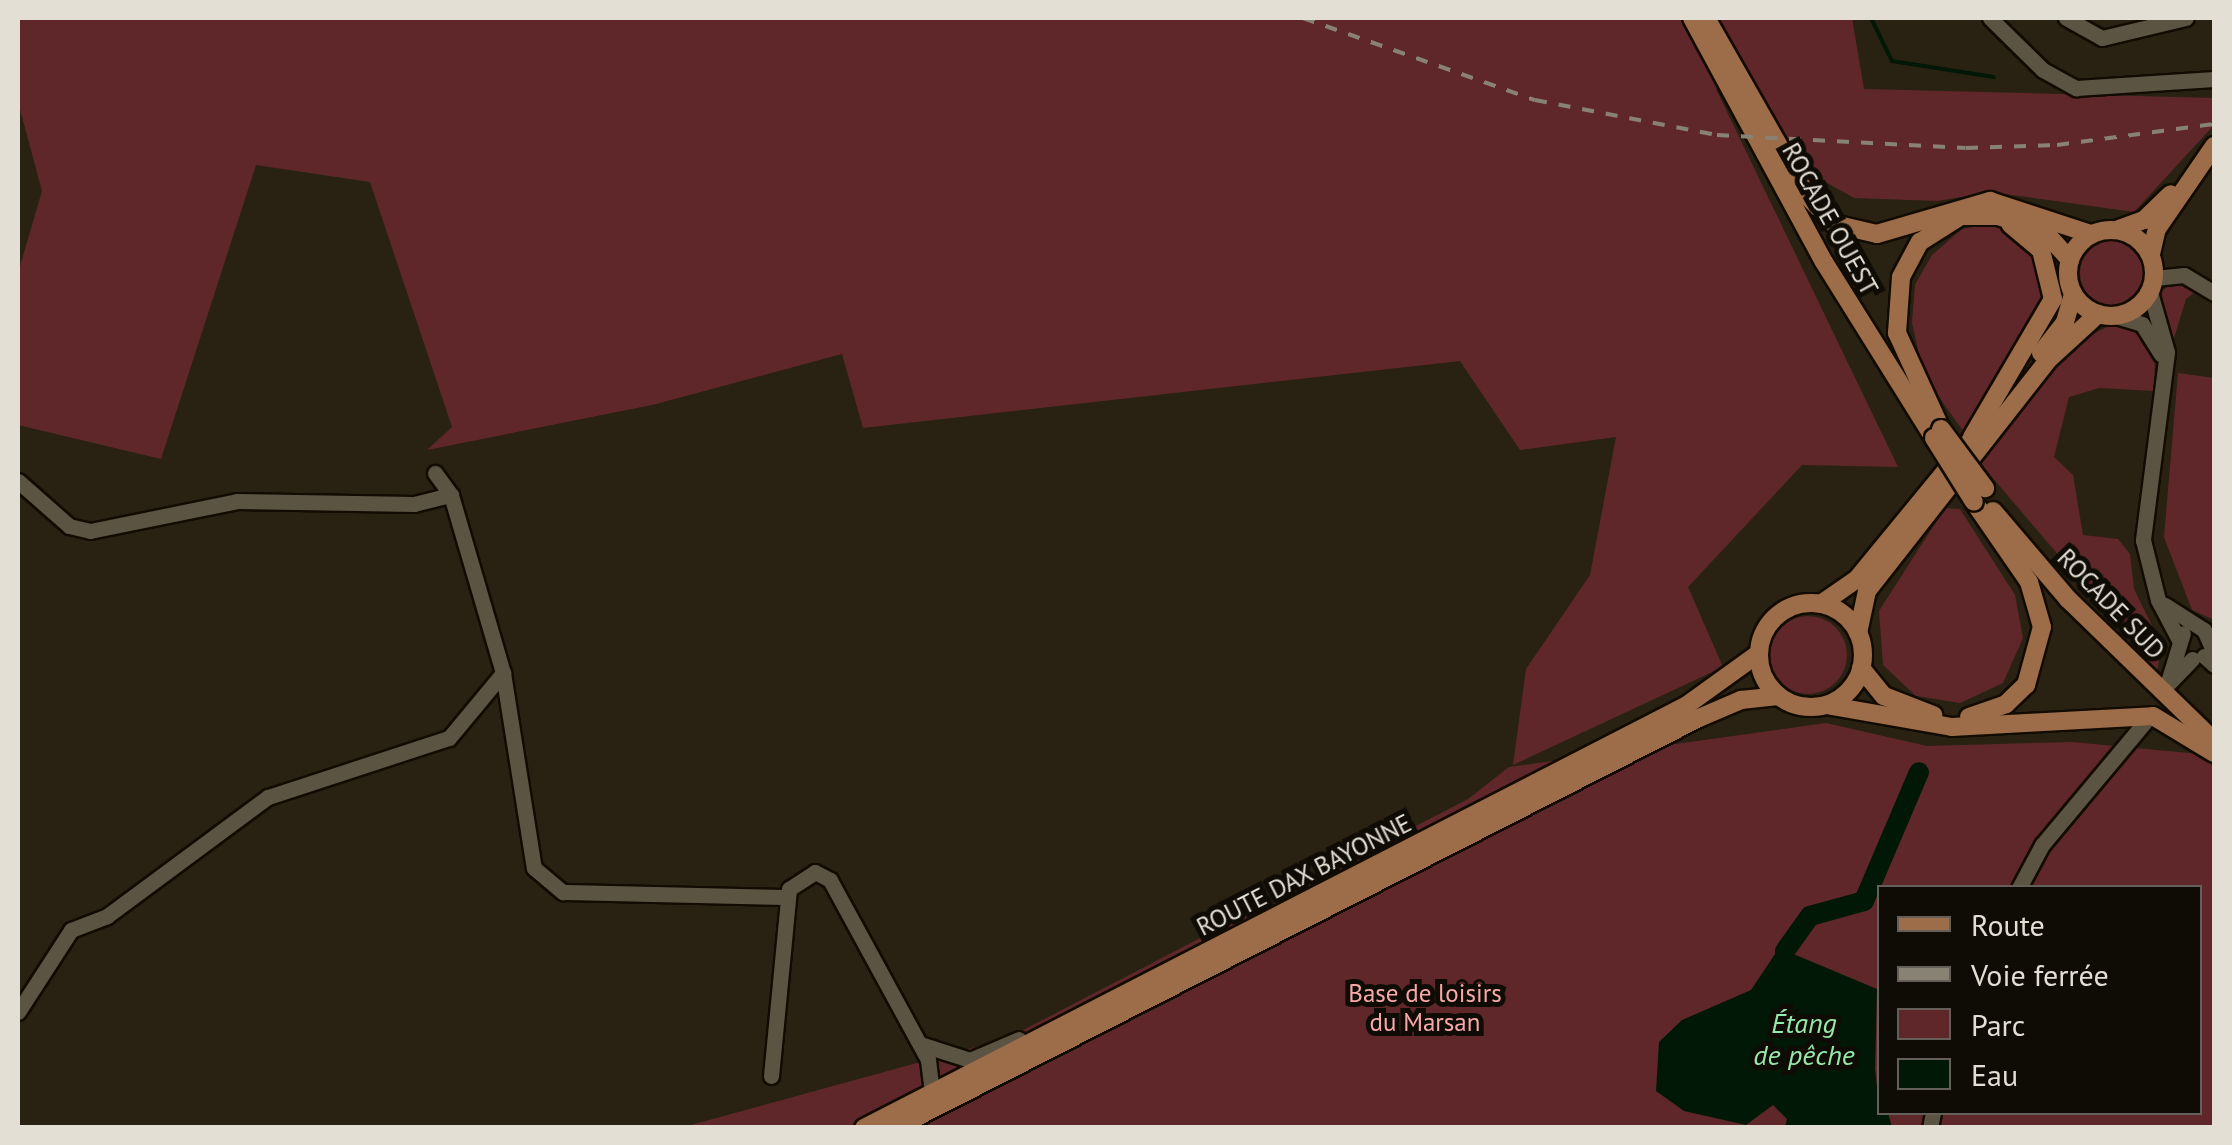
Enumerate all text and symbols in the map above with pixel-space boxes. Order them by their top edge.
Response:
street label: ROCADE OUEST [1776,138,1884,300]
street label: ROCADE SUD [2051,543,2171,665]
street label: ROUTE DAX BAYONNE [1191,808,1417,942]
legend [1877,885,2202,1115]
text: Route [1971,905,2045,944]
text: Voie ferrée [1971,955,2109,994]
park label: Base de loisirs du Marsan [1348,979,1502,1038]
text: Parc [1971,1005,2025,1044]
water label: Étang de pêche [1753,1006,1855,1072]
text: Eau [1971,1055,2018,1094]

